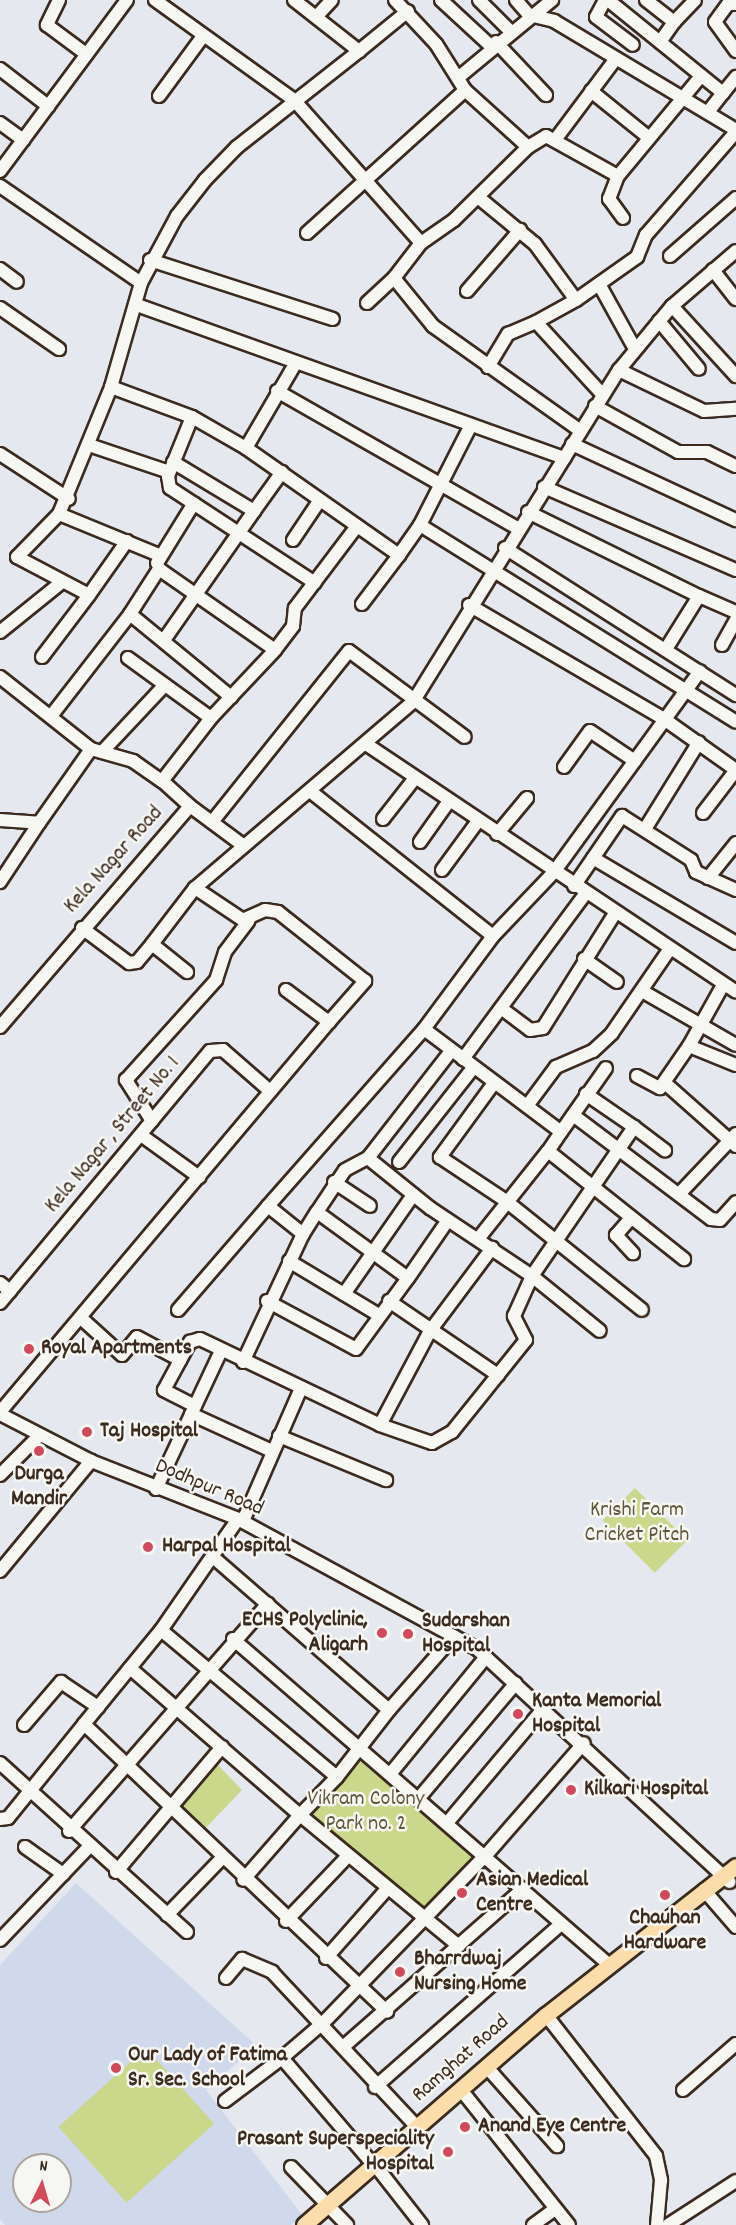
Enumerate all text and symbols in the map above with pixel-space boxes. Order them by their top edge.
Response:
street label: Kela Nagar Road [59,801,169,919]
street label: Kela Nagar , Street No. 1 [40,1051,186,1219]
place label: Royal Apartments [41,1336,192,1362]
marker: Royal Apartments [22,1342,36,1356]
place label: Taj Hospital [100,1419,198,1445]
marker: Taj Hospital [78,1423,96,1441]
marker: Durga Mandir [32,1444,46,1458]
street label: Dodhpur Road [151,1453,267,1523]
place label: Durga Mandir [11,1461,67,1512]
park label: Krishi Farm Cricket Pitch [585,1497,689,1548]
place label: Harpal Hospital [162,1534,291,1560]
marker: Harpal Hospital [139,1538,157,1556]
place label: ECHS Polyclinic, Aligarh [242,1607,368,1658]
place label: Sudarshan Hospital [422,1608,510,1660]
marker: ECHS Polyclinic, Aligarh [373,1624,391,1642]
marker: Sudarshan Hospital [399,1625,417,1643]
place label: Kanta Memorial Hospital [532,1688,661,1740]
marker: Kanta Memorial Hospital [509,1705,527,1723]
place label: Kilkari Hospital [584,1777,708,1803]
marker: Kilkari Hospital [562,1781,580,1799]
park label: Vikram Colony Park no. 2 [307,1786,425,1838]
place label: Asian Medical Centre [476,1867,588,1918]
marker: Asian Medical Centre [453,1884,471,1902]
marker: Chauhan Hardware [658,1888,672,1902]
place label: Chauhan Hardware [624,1905,706,1957]
place label: Bharrdwaj Nursing Home [414,1946,526,1998]
marker: Bharrdwaj Nursing Home [391,1963,409,1981]
street label: Ramghat Road [407,2010,515,2108]
place label: Our Lady of Fatima Sr. Sec. School [128,2042,287,2094]
marker: Our Lady of Fatima Sr. Sec. School [109,2061,123,2075]
place label: Anand Eye Centre [478,2114,626,2140]
marker: Anand Eye Centre [456,2118,474,2136]
place label: Prasant Superspeciality Hospital [237,2126,434,2178]
marker: Prasant Superspeciality Hospital [439,2143,457,2161]
north arrow [12,2153,72,2213]
text: N [38,2155,48,2178]

